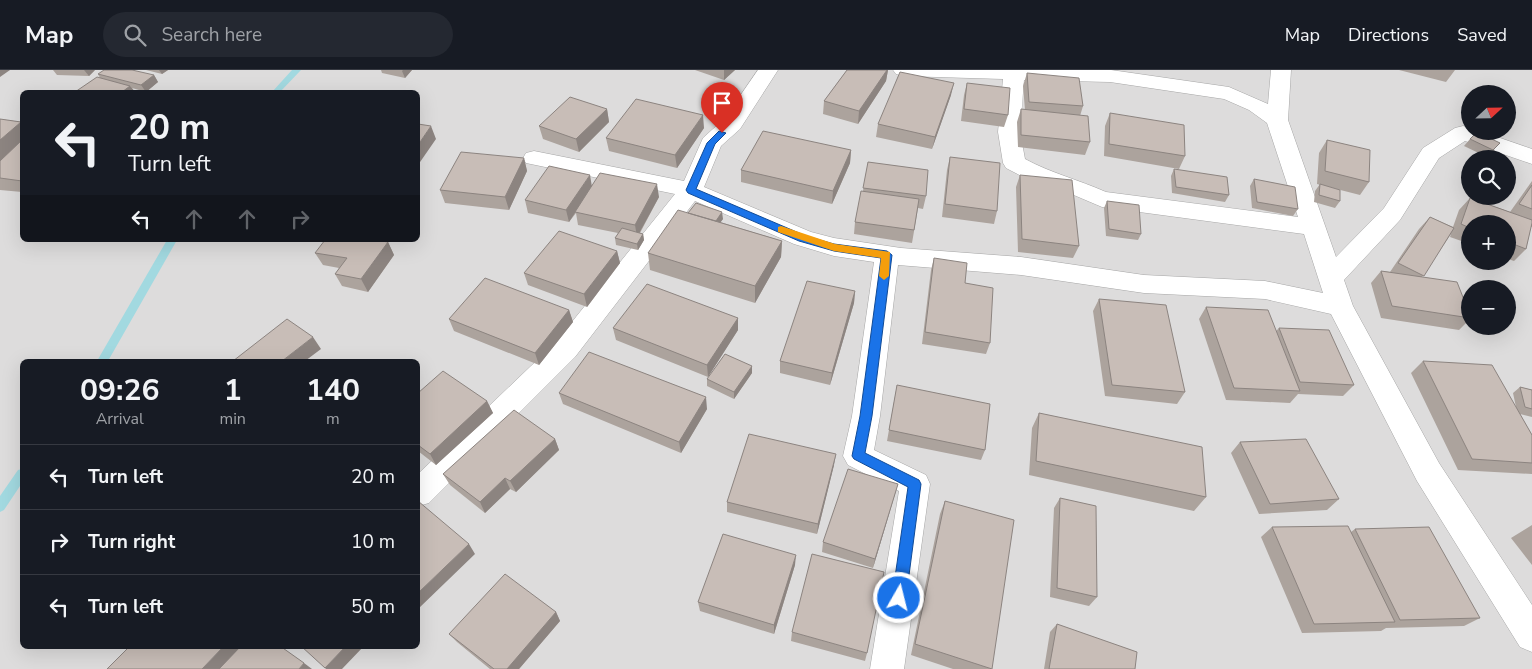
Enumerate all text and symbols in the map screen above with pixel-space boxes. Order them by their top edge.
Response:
search box [103,12,453,57]
text: Map [25,19,73,51]
icon: search [121,21,149,49]
text: Search here [161,22,262,48]
text: Map [1285,23,1320,47]
text: Directions [1348,23,1429,47]
text: Saved [1457,23,1507,47]
pin [701,82,743,133]
north arrow [1461,85,1516,140]
map controls [1461,85,1516,335]
icon: arrive [708,89,736,117]
text: 20 m [128,104,210,151]
icon: left [45,110,110,175]
text: Turn left [128,149,211,179]
button: search [1461,150,1516,205]
icon: left [127,205,155,233]
icon: ahead [180,205,208,233]
icon: ahead [233,205,261,233]
icon: right [286,205,314,233]
button: + [1461,215,1516,270]
button: − [1461,280,1516,335]
text: 09:26 [80,370,159,411]
text: 1 [224,370,242,411]
text: 140 [306,370,360,411]
text: Arrival [96,408,144,430]
text: min [219,408,246,430]
text: m [326,408,340,430]
icon: left [45,463,73,491]
text: Turn left [88,464,163,490]
text: 20 m [351,464,395,490]
icon: right [45,528,73,556]
text: Turn right [88,529,175,555]
text: 10 m [351,529,395,555]
position arrow [872,571,924,623]
icon: left [45,593,73,621]
text: Turn left [88,594,163,620]
text: 50 m [351,594,395,620]

